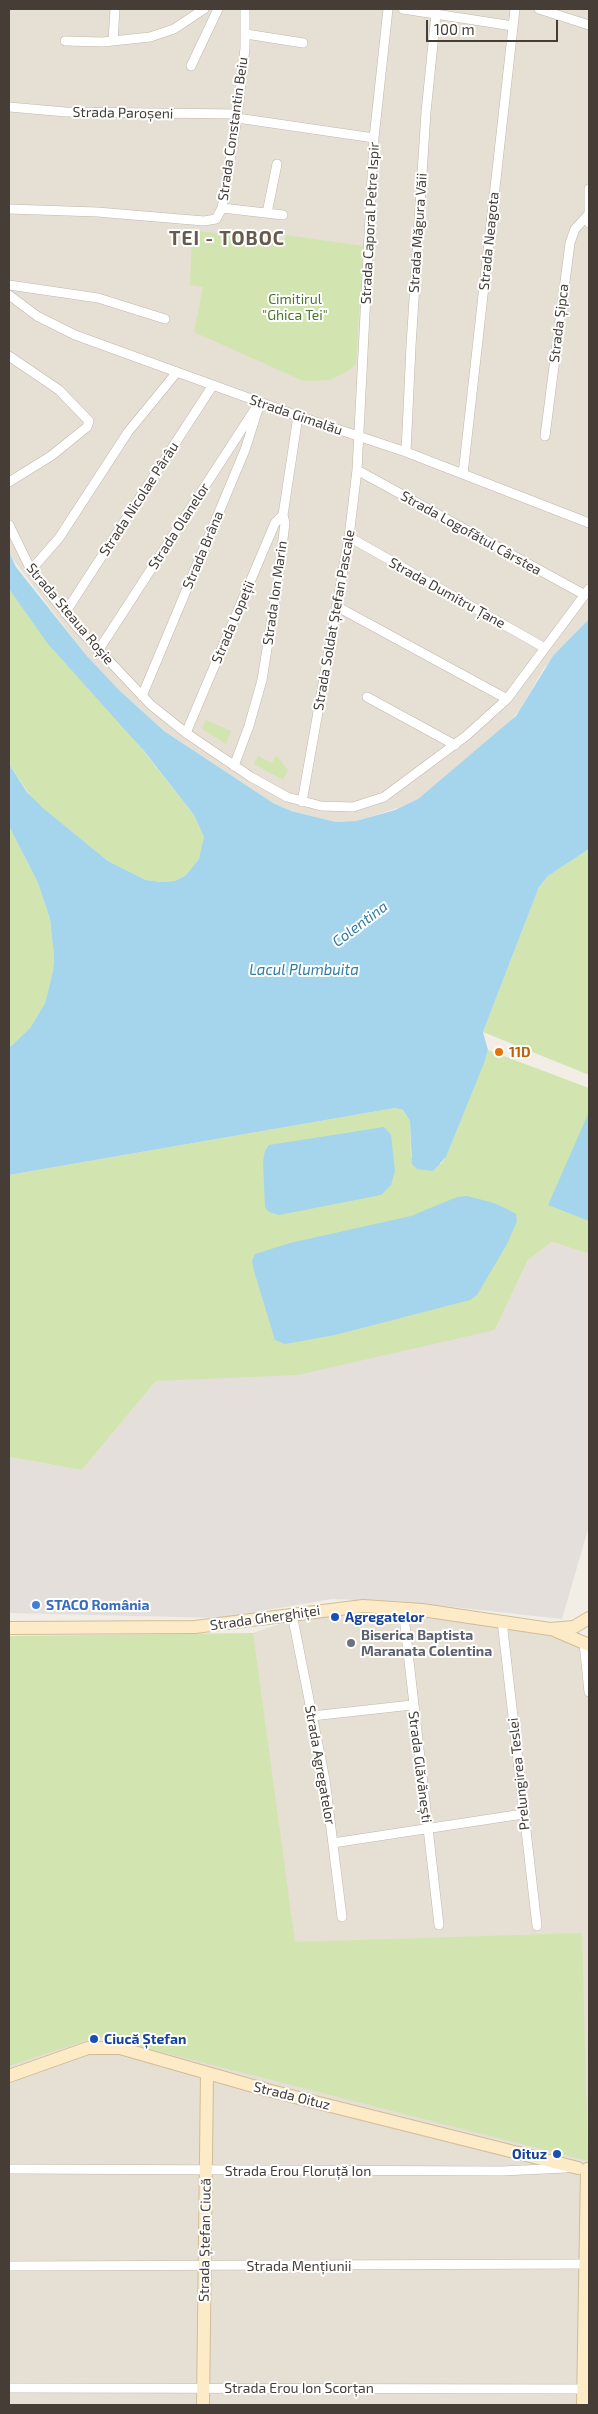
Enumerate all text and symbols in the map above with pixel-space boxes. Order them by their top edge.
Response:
scale bar [428,10,560,42]
text: 100 m [434,20,475,38]
street label: Strada Constantin Beiu [215,56,251,202]
street label: Strada Paroșeni [72,104,174,122]
street label: Strada Caporal Petre Ispir [357,141,383,305]
street label: Strada Măgura Văii [405,172,431,294]
street label: Strada Neagota [475,191,503,291]
district label: TEI - TOBOC [168,228,286,250]
street label: Strada Șipca [546,283,572,363]
park label: Cimitirul "Ghica Tei" [262,291,328,324]
street label: Strada Gimalău [247,391,345,439]
street label: Strada Nicolae Pârâu [96,439,182,559]
street label: Strada Olanelor [145,480,213,572]
street label: Strada Logofătul Cârstea [398,487,544,579]
street label: Strada Brâna [179,509,227,591]
street label: Strada Soldat Ștefan Pascale [310,528,358,712]
street label: Strada Ion Marin [259,540,291,646]
street label: Strada Dumitru Țane [386,554,508,632]
street label: Strada Steaua Roșie [23,560,117,668]
street label: Strada Lopeții [208,578,258,666]
water label: Colentina [329,897,391,951]
water label: Lacul Plumbuita [249,961,359,979]
place label: 11D [509,1044,531,1060]
marker: 11D [493,1046,505,1058]
place label: STACO România [46,1597,149,1613]
marker: STACO România [30,1599,42,1611]
street label: Strada Gherghiței [209,1602,321,1634]
place label: Agregatelor [345,1609,425,1625]
marker: Agregatelor [329,1611,341,1623]
place label: Biserica Baptista Maranata Colentina [361,1627,492,1660]
marker: Biserica Baptista Maranata Colentina [345,1637,357,1649]
street label: Strada Agregatelor [301,1704,339,1826]
street label: Strada Glăvănești [405,1710,435,1824]
street label: Prelungirea Teslei [505,1717,533,1831]
place label: Ciucă Ștefan [104,2031,186,2047]
marker: Ciucă Ștefan [88,2033,100,2045]
street label: Strada Oituz [252,2078,332,2114]
place label: Oituz [512,2146,547,2162]
marker: Oituz [551,2148,563,2160]
street label: Strada Erou Floruță Ion [225,2163,371,2179]
street label: Strada Ștefan Ciucă [196,2178,214,2302]
street label: Strada Mențiunii [246,2258,352,2274]
street label: Strada Erou Ion Scorțan [224,2380,374,2396]

